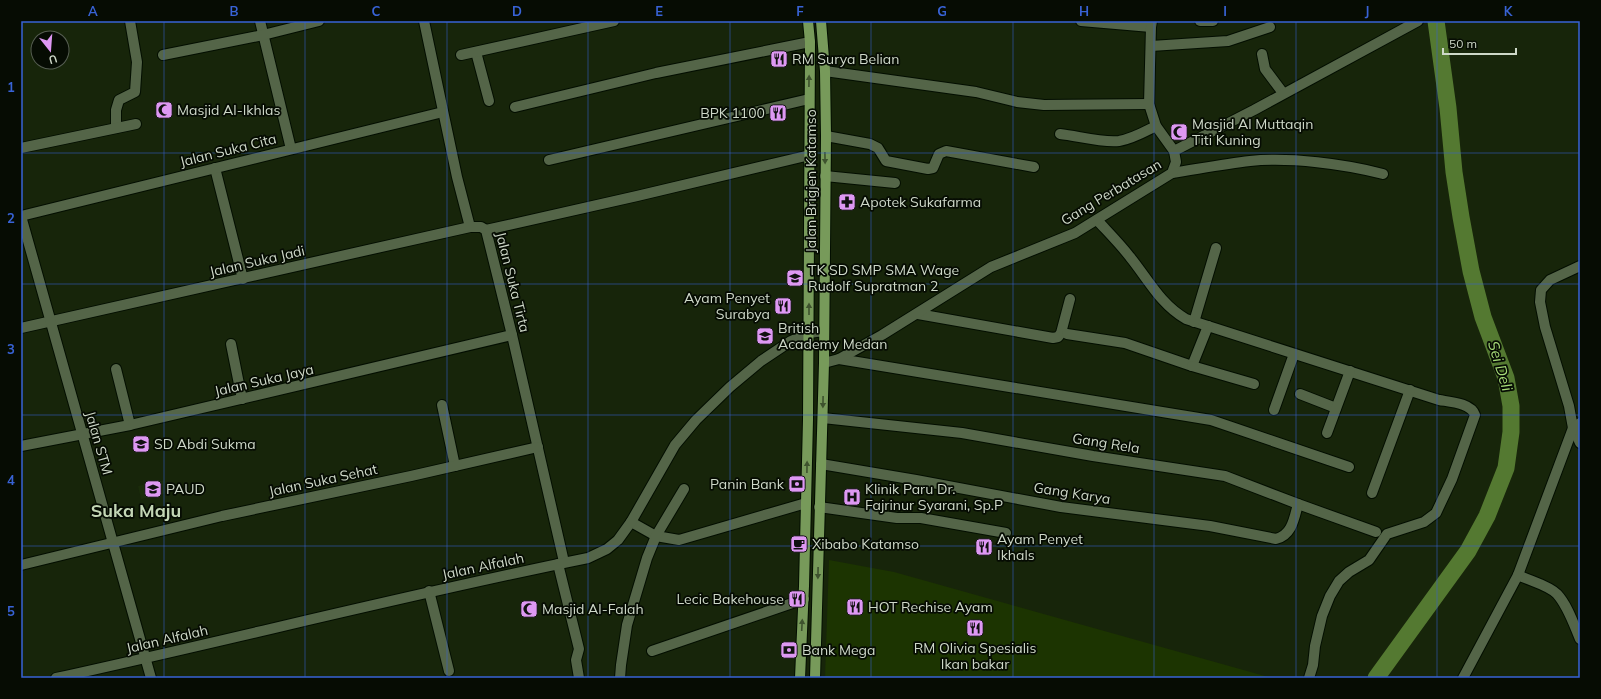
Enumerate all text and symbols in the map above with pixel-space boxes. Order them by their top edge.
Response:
text: A [88,3,98,19]
text: B [230,3,239,19]
text: C [372,3,381,19]
text: D [512,3,522,19]
text: E [655,3,663,19]
text: F [796,3,804,19]
text: G [937,3,947,19]
text: H [1079,3,1089,19]
text: I [1223,3,1227,19]
text: J [1365,3,1369,19]
text: K [1504,3,1514,19]
north arrow [30,30,70,70]
scale bar [1443,30,1516,56]
text: 50 m [1449,36,1477,51]
restaurant icon: RM Surya Belian [769,49,789,69]
place label: RM Surya Belian [792,50,899,68]
text: U [47,52,59,67]
one-way arrow [806,74,812,87]
text: 1 [7,79,15,95]
mosque icon: Masjid Al-Ikhlas [154,100,174,120]
place label: Masjid Al-Ikhlas [177,101,280,119]
restaurant icon: BPK 1100 [768,103,788,123]
place label: BPK 1100 [700,104,765,122]
street label: Jalan Brigjen Katamso [802,109,820,253]
place label: Masjid Al Muttaqin Titi Kuning [1192,115,1313,149]
mosque icon: Masjid Al Muttaqin Titi Kuning [1169,122,1189,142]
street label: Jalan Suka Cita [178,129,278,171]
one-way arrow [822,152,828,165]
street label: Gang Perbatasan [1057,155,1165,229]
pharmacy icon: Apotek Sukafarma [837,192,857,212]
place label: Apotek Sukafarma [860,193,981,211]
text: 2 [7,210,15,226]
street label: Jalan Suka Tirta [492,230,534,334]
street label: Jalan Suka Jadi [208,241,306,281]
place label: TK SD SMP SMA Wage Rudolf Supratman 2 [808,261,959,295]
school or university icon: TK SD SMP SMA Wage Rudolf Supratman 2 [785,268,805,288]
place label: Ayam Penyet Surabya [684,289,770,323]
restaurant icon: Ayam Penyet Surabya [773,296,793,316]
one-way arrow [806,302,812,315]
place label: British Academy Medan [778,319,887,353]
school or university icon: British Academy Medan [755,326,775,346]
water label: Sei Deli [1484,338,1517,394]
text: 3 [7,341,15,357]
street label: Jalan Suka Jaya [213,360,315,400]
one-way arrow [820,396,826,409]
street label: Jalan STM [81,409,117,477]
street label: Gang Rela [1071,429,1141,457]
school or university icon: SD Abdi Sukma [131,434,151,454]
place label: SD Abdi Sukma [154,435,256,453]
street label: Jalan Suka Sehat [267,460,379,500]
one-way arrow [803,461,810,473]
text: 4 [7,472,15,488]
bank icon: Panin Bank [787,474,807,494]
place label: Panin Bank [710,475,785,493]
street label: Gang Karya [1032,478,1112,508]
school or university icon: PAUD [143,479,163,499]
place label: PAUD [166,480,205,498]
place label: Klinik Paru Dr. Fajrinur Syarani, Sp.P [865,480,1003,514]
hospital icon: Klinik Paru Dr. Fajrinur Syarani, Sp.P [842,487,862,507]
district label: Suka Maju [91,499,181,522]
place label: Ayam Penyet Ikhals [997,530,1083,564]
cafe icon: Xibabo Katamso [789,534,809,554]
place label: Xibabo Katamso [812,535,919,553]
restaurant icon: Ayam Penyet Ikhals [974,537,994,557]
street label: Jalan Alfalah [440,549,526,583]
one-way arrow [815,567,821,580]
restaurant icon: Lecic Bakehouse [787,589,807,609]
place label: Lecic Bakehouse [677,590,784,608]
restaurant icon: HOT Rechise Ayam [845,597,865,617]
place label: HOT Rechise Ayam [868,598,993,616]
mosque icon: Masjid Al-Falah [519,599,539,619]
place label: Masjid Al-Falah [542,600,644,618]
text: 5 [7,603,15,619]
restaurant icon: RM Olivia Spesialis Ikan bakar [965,618,985,638]
one-way arrow [799,619,806,631]
street label: Jalan Alfalah [124,621,210,657]
place label: RM Olivia Spesialis Ikan bakar [914,639,1036,673]
bank icon: Bank Mega [779,640,799,660]
place label: Bank Mega [802,641,875,659]

